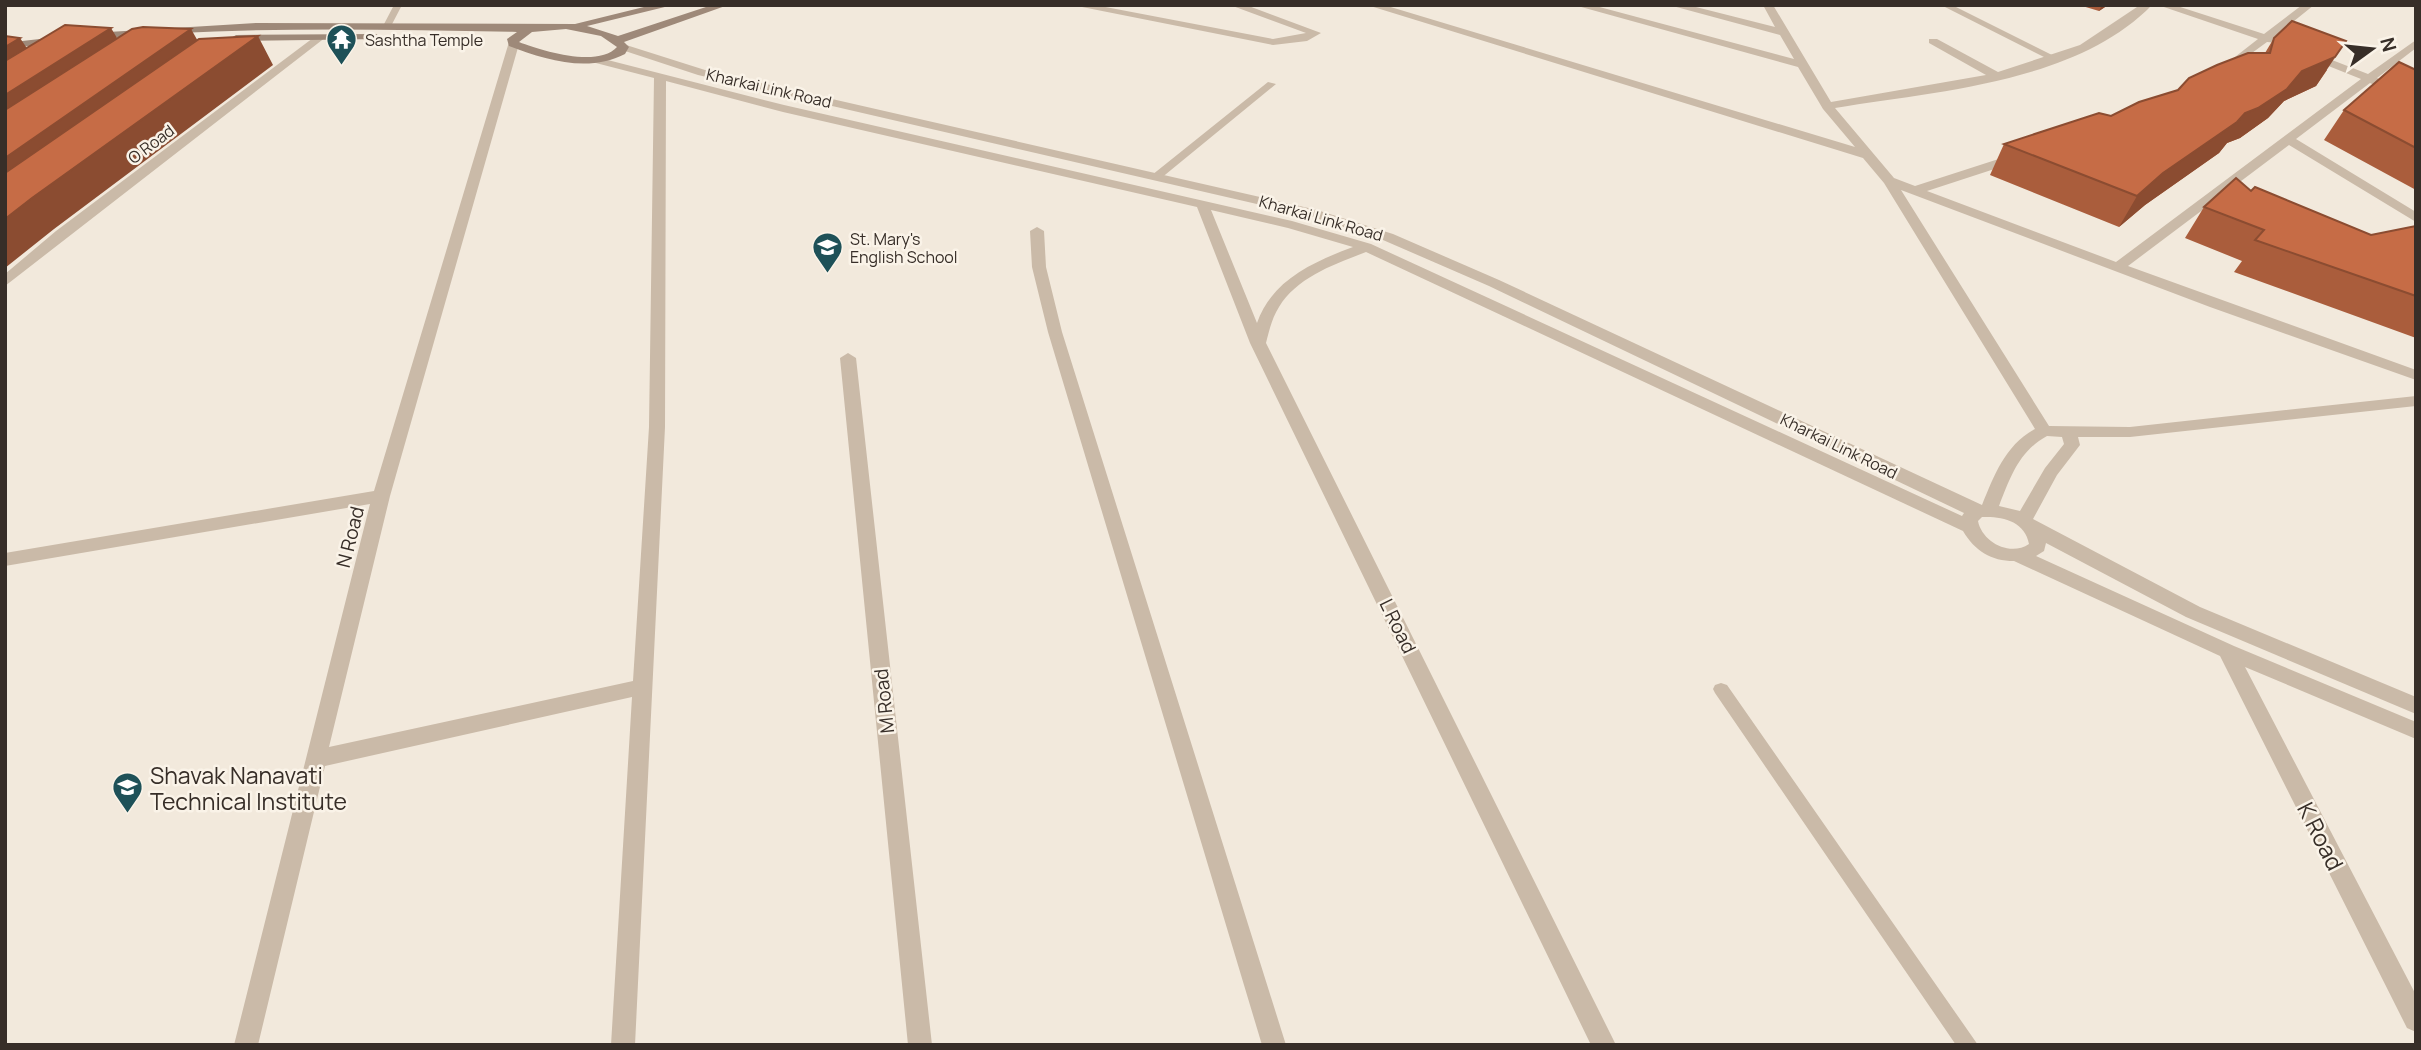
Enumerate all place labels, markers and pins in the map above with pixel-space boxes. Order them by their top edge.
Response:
temple icon: Sashtha Temple [325,23,359,67]
place label: Sashtha Temple [365,29,483,51]
place label: St. Mary's English School [850,228,958,268]
school or university icon: St. Mary's English School [810,231,844,275]
place label: Shavak Nanavati Technical Institute [150,759,347,817]
school or university icon: Shavak Nanavati Technical Institute [110,771,144,815]

